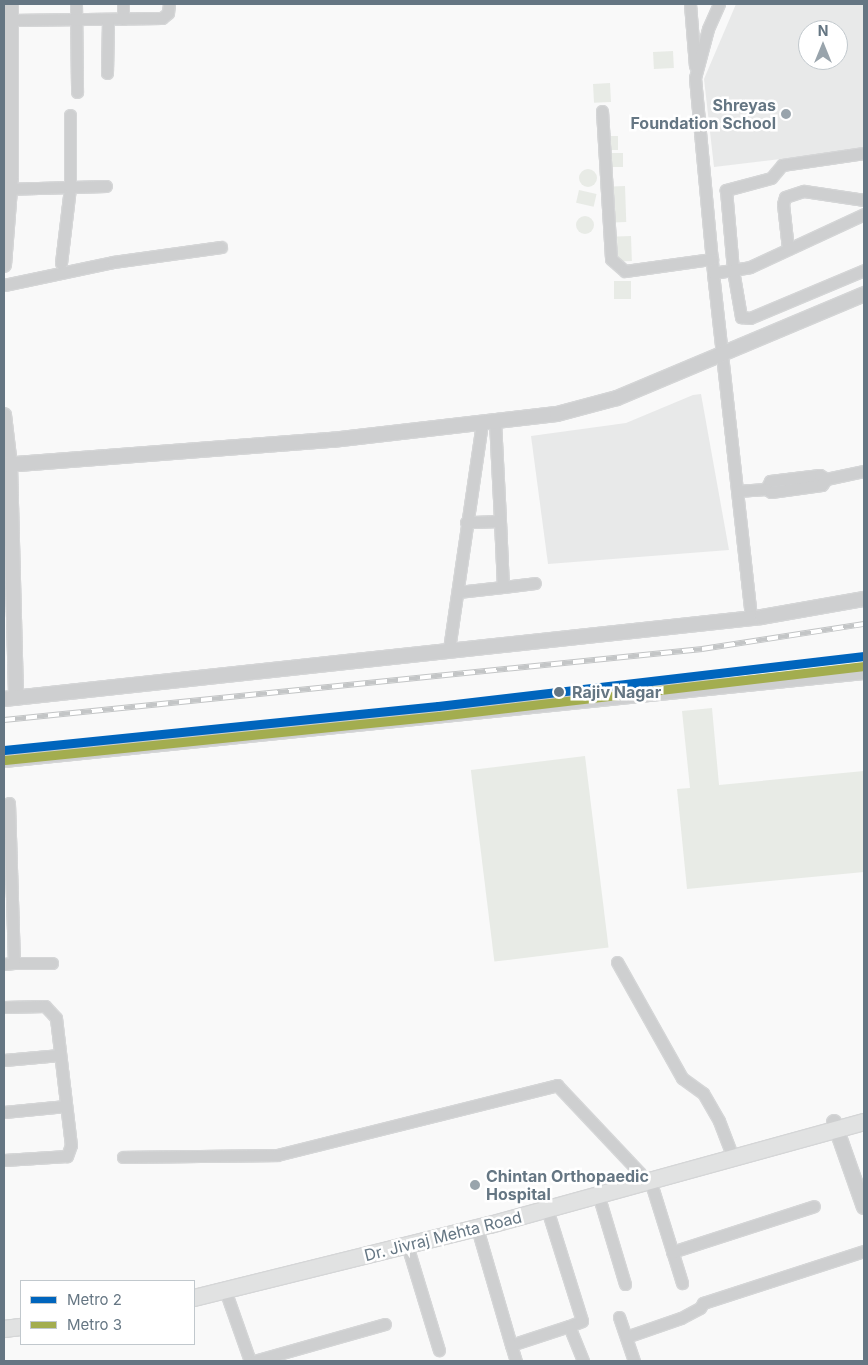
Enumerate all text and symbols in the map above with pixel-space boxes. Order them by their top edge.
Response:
north arrow [798,20,848,70]
text: N [818,22,828,39]
place label: Shreyas Foundation School [630,95,776,133]
marker: Shreyas Foundation School [780,108,792,120]
place label: Rajiv Nagar [572,682,661,702]
marker: Rajiv Nagar [550,683,568,701]
place label: Chintan Orthopaedic Hospital [486,1166,649,1204]
marker: Chintan Orthopaedic Hospital [468,1178,482,1192]
street label: Dr. Jivraj Mehta Road [362,1207,524,1265]
legend [20,1280,195,1345]
text: Metro 2 [67,1290,122,1309]
text: Metro 3 [67,1315,122,1334]

